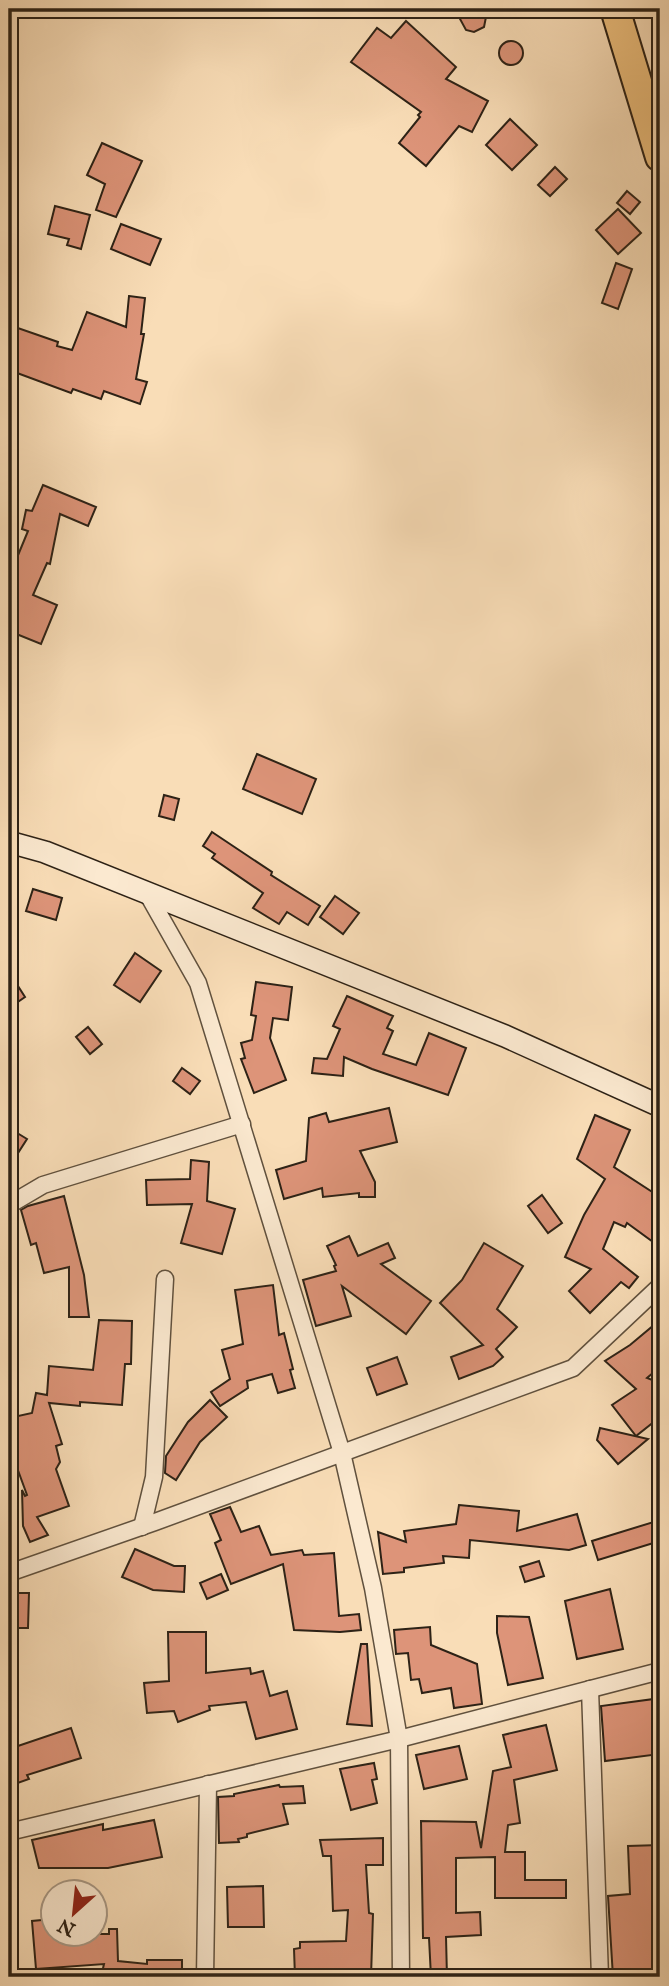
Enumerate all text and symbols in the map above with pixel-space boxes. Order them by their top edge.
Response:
north arrow [38,1878,108,1948]
text: N [54,1912,81,1941]

